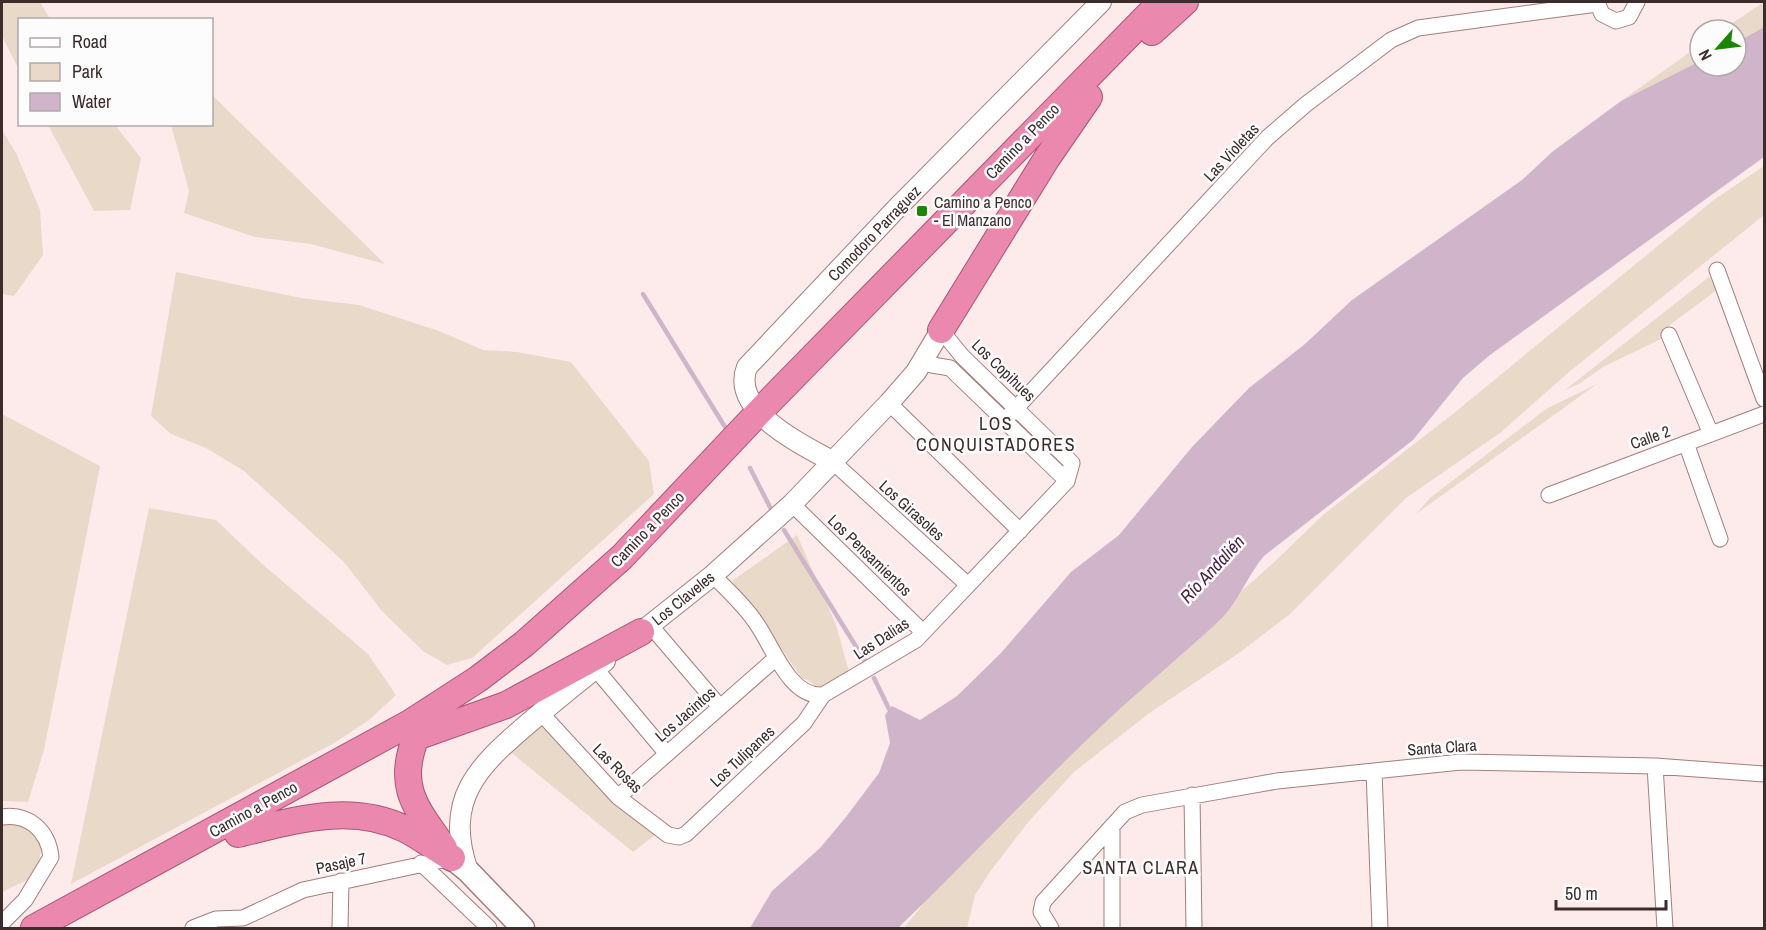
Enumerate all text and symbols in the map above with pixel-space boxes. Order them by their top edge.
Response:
legend [18,18,213,126]
north arrow [1688,18,1748,78]
text: Road [72,29,107,54]
text: N [1693,46,1717,64]
text: Park [72,59,103,84]
text: Water [72,89,111,114]
street label: Camino a Penco [980,98,1064,184]
street label: Las Violetas [1198,118,1264,186]
street label: Comodoro Parraguez [823,180,926,286]
place label: Camino a Penco - El Manzano [934,191,1032,231]
marker: Camino a Penco - El Manzano [915,204,929,218]
street label: Los Copihues [967,334,1041,406]
district label: LOS CONQUISTADORES [916,411,1076,457]
street label: Calle 2 [1627,420,1673,454]
street label: Los Girasoles [875,475,949,545]
street label: Camino a Penco [605,486,689,572]
street label: Los Pensamientos [823,509,917,601]
water label: Río Andalién [1174,530,1250,608]
street label: Los Claveles [647,566,719,630]
street label: Las Dalias [849,612,913,664]
street label: Los Jacintos [650,682,720,746]
street label: Los Tulipanes [705,720,779,792]
street label: Santa Clara [1407,734,1478,760]
street label: Las Rosas [588,738,648,798]
street label: Camino a Penco [205,776,301,842]
street label: Pasaje 7 [314,847,368,879]
district label: SANTA CLARA [1082,855,1200,880]
scale bar [1556,873,1666,911]
text: 50 m [1565,881,1598,906]

